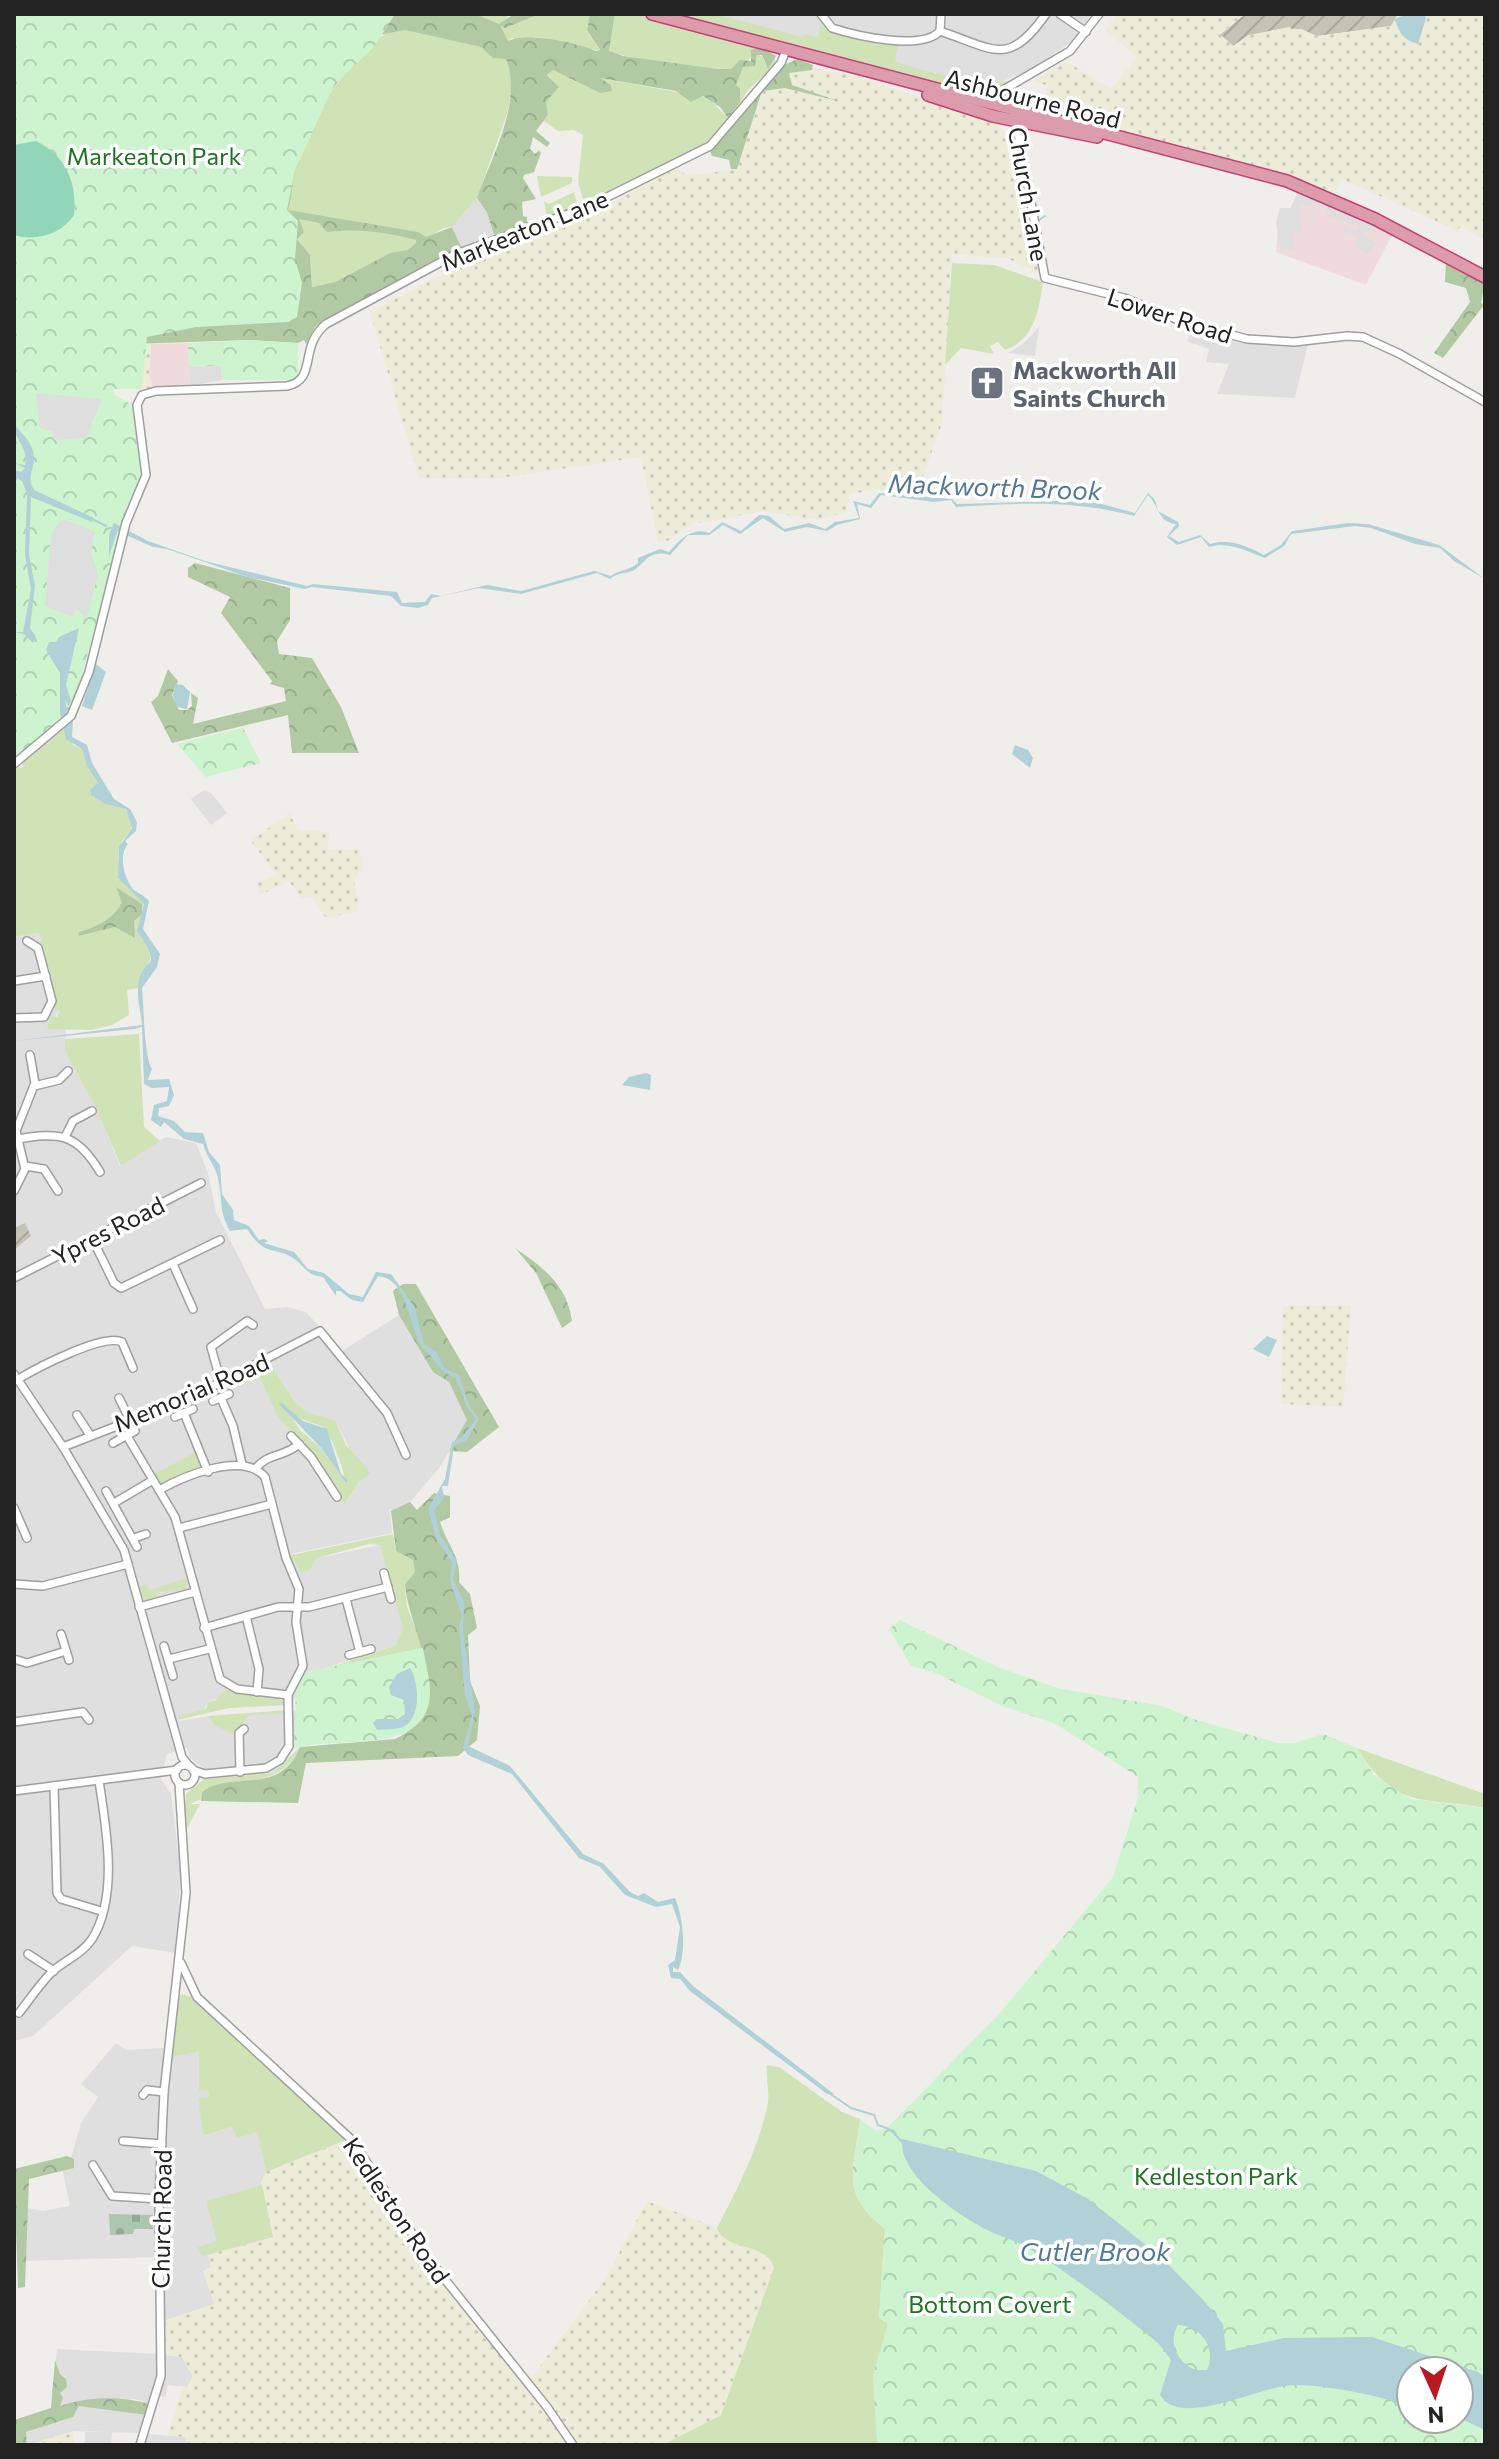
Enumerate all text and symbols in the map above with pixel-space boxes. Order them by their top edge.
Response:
street label: Ashbourne Road [942,62,1124,134]
street label: Church Lane [1003,125,1055,263]
park label: Markeaton Park [66,141,242,170]
street label: Markeaton Lane [436,183,612,277]
street label: Lower Road [1104,281,1236,349]
place label: Mackworth All Saints Church [1013,355,1177,412]
church icon: Mackworth All Saints Church [968,364,1006,402]
water label: Mackworth Brook [887,467,1103,505]
street label: Ypres Road [47,1189,169,1271]
street label: Memorial Road [109,1346,273,1438]
street label: Kedleston Road [338,2132,456,2288]
street label: Church Road [145,2149,177,2289]
park label: Kedleston Park [1134,2161,1298,2190]
water label: Cutler Brook [1020,2235,1171,2266]
park label: Bottom Covert [908,2289,1072,2318]
north arrow [1395,2355,1475,2435]
text: N [1427,2402,1445,2429]

